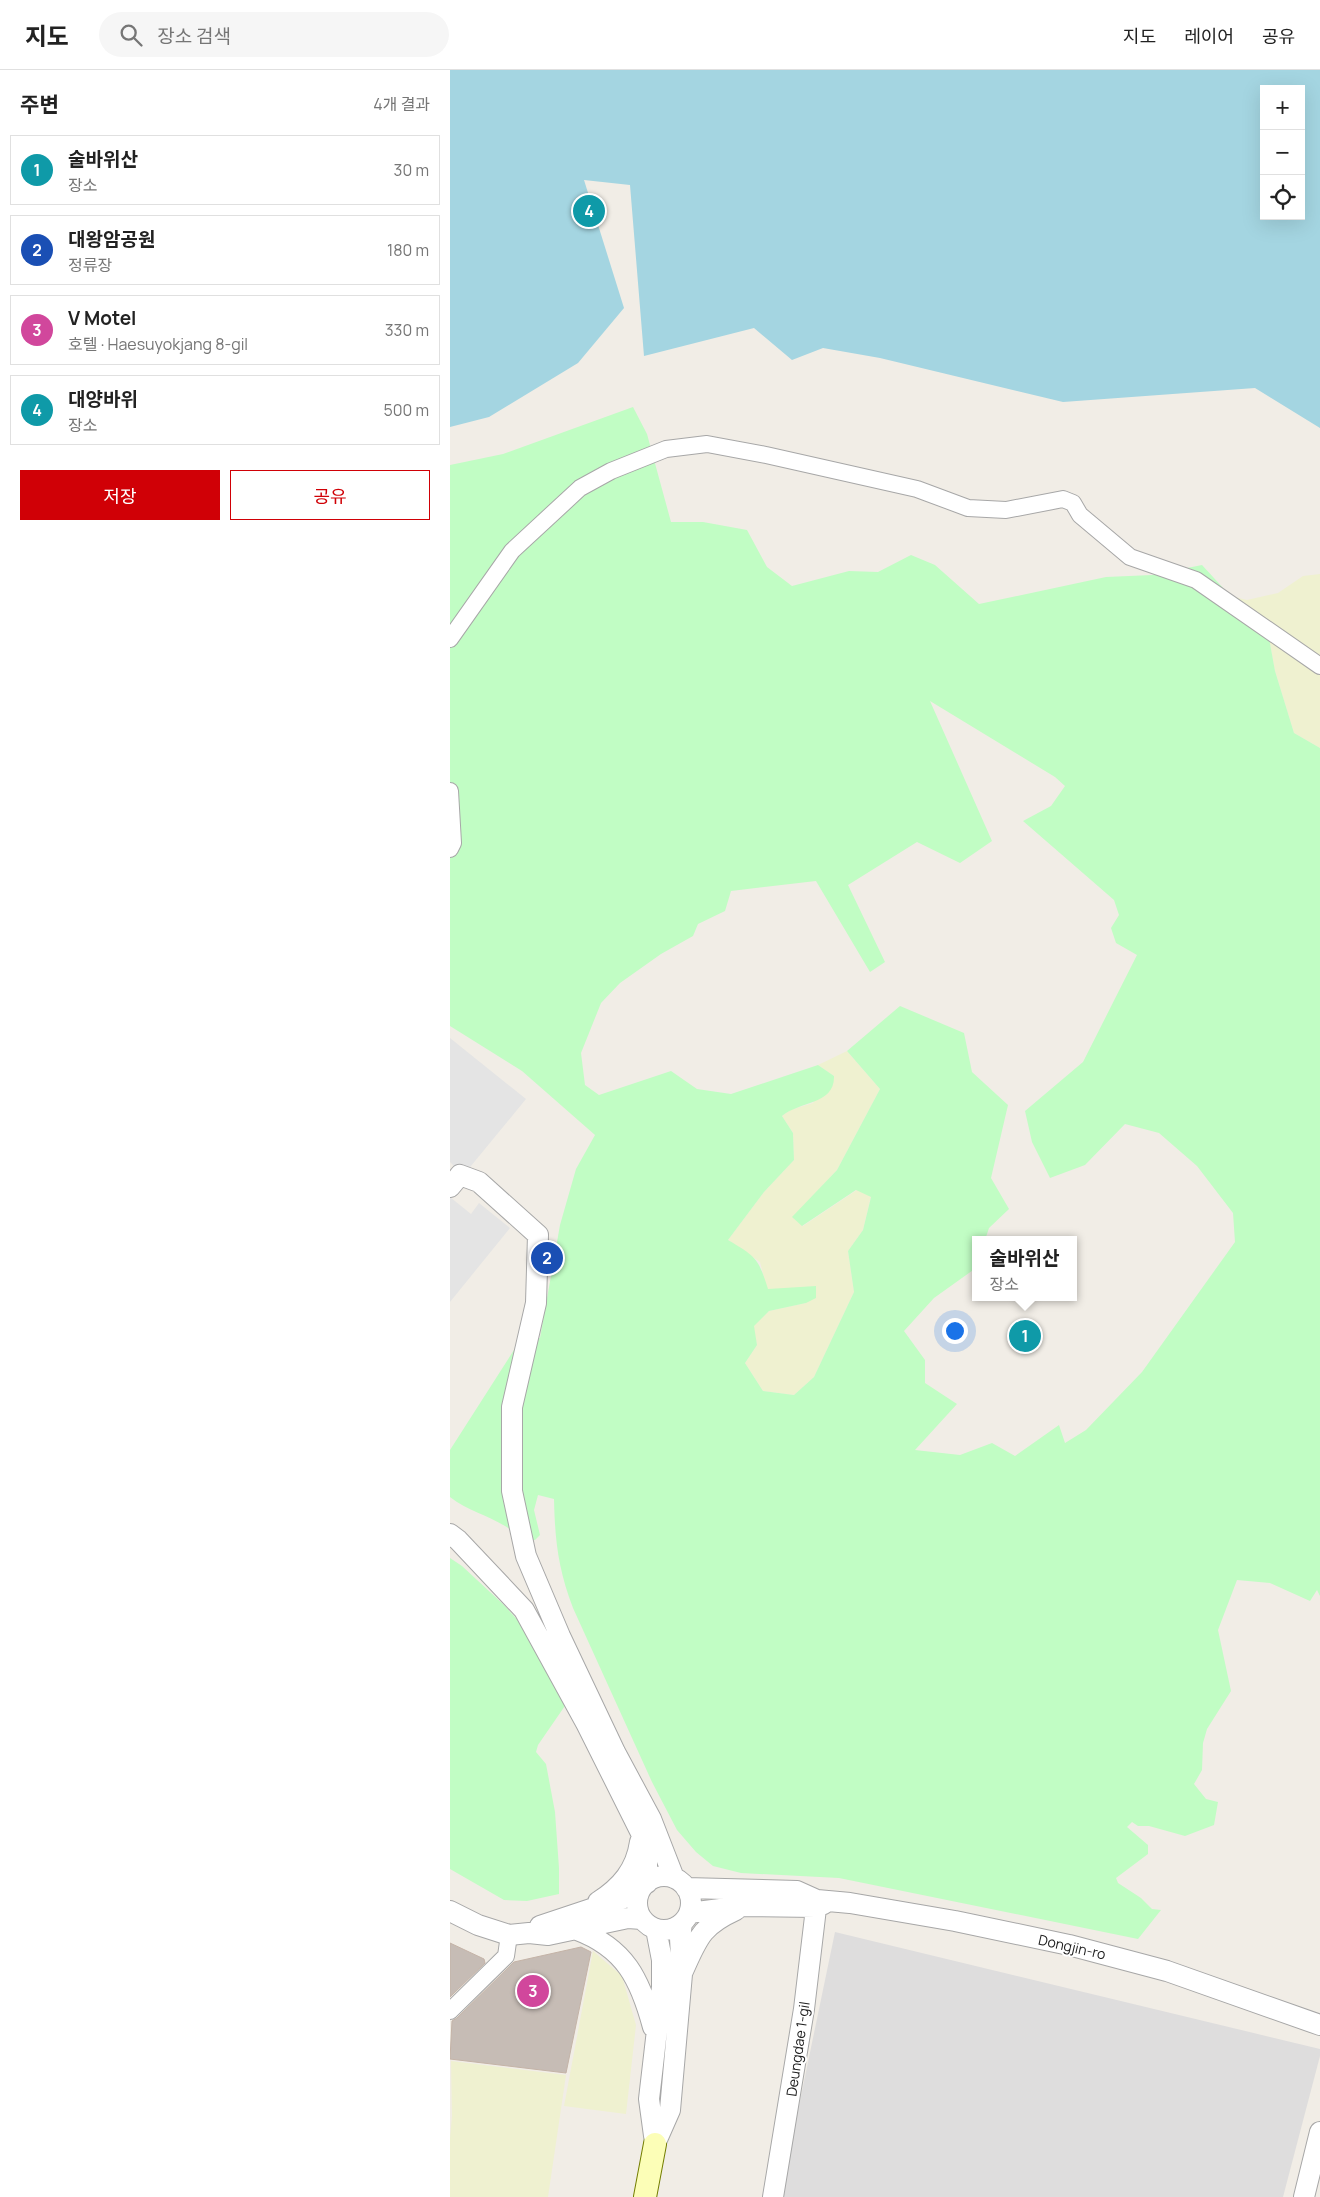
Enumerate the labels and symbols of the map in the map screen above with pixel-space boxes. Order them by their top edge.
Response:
pin: 4 [573,192,605,230]
pin: 2 [531,1239,563,1277]
pin: 1 [1009,1317,1041,1355]
your location [942,1318,968,1344]
street label: Dongjin-ro [1037,1930,1108,1963]
pin: 3 [517,1972,549,2010]
street label: Deungdae 1-gil [781,2000,814,2098]

